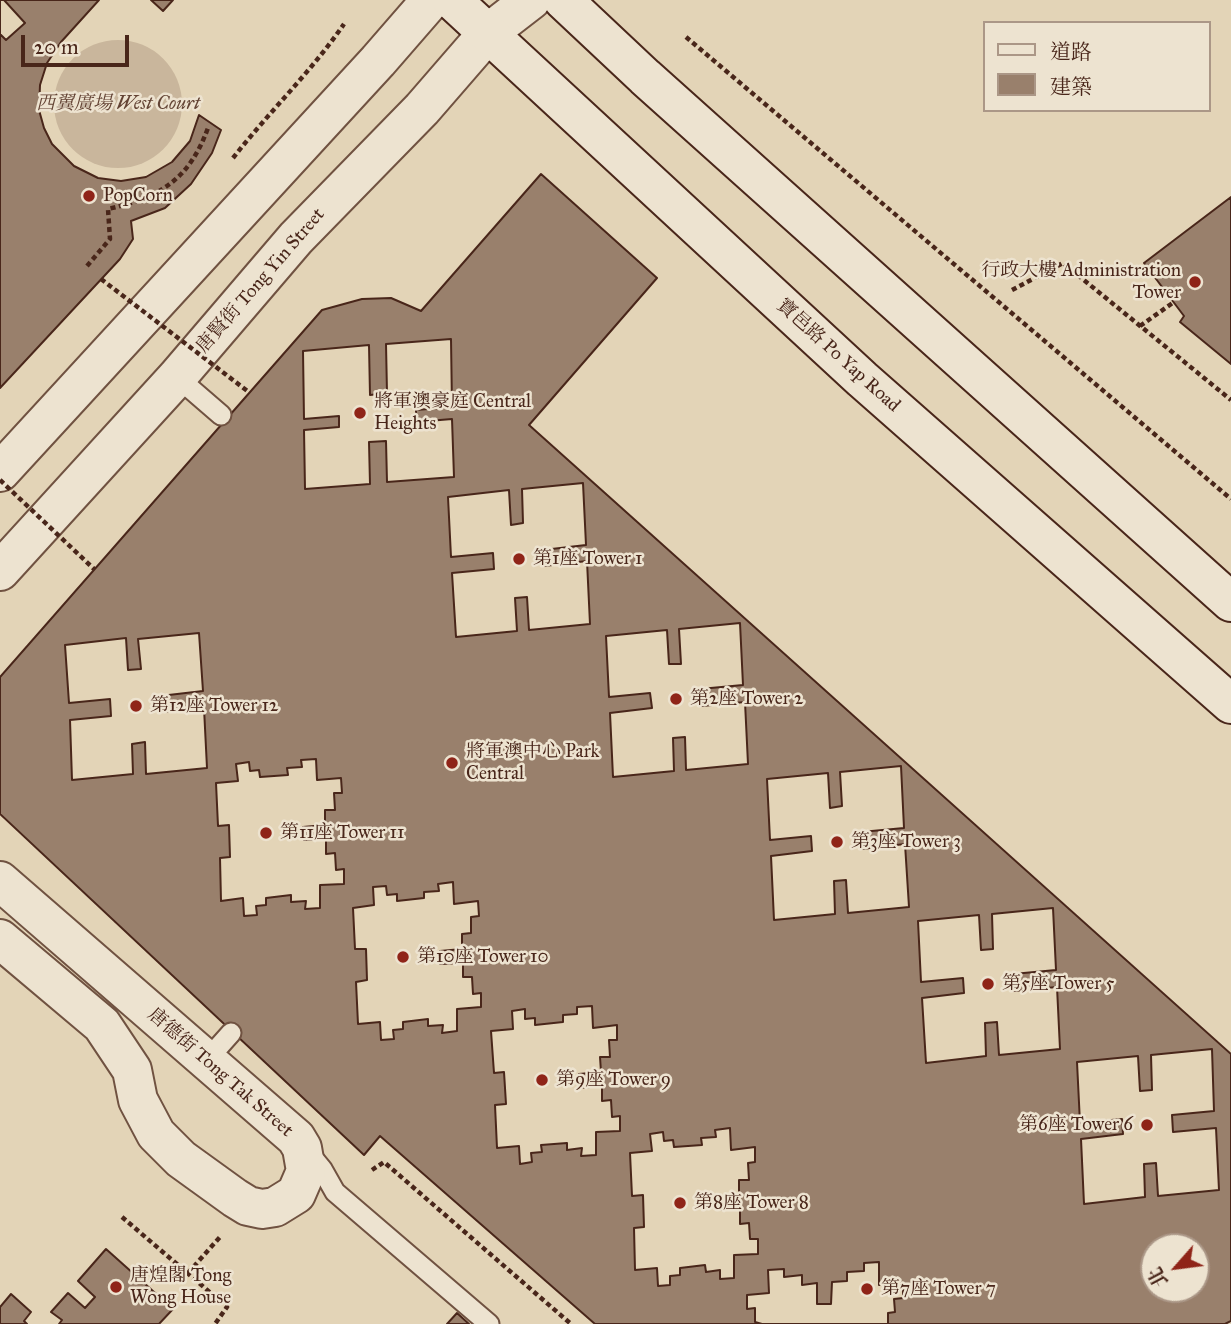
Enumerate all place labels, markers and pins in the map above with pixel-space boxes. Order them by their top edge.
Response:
place label: PopCorn [103,185,173,207]
marker: PopCorn [81,188,97,204]
place label: 行政大樓 Administration Tower [981,260,1181,304]
marker: 行政大樓 Administration Tower [1187,274,1203,290]
place label: 將軍澳豪庭 Central Heights [374,391,531,435]
marker: 將軍澳豪庭 Central Heights [352,405,368,421]
place label: 第1座 Tower 1 [533,548,643,570]
marker: 第1座 Tower 1 [511,551,527,567]
place label: 第2座 Tower 2 [690,688,803,710]
marker: 第2座 Tower 2 [668,691,684,707]
place label: 第12座 Tower 12 [150,695,278,717]
marker: 第12座 Tower 12 [128,698,144,714]
place label: 將軍澳中心 Park Central [466,741,599,785]
marker: 將軍澳中心 Park Central [444,755,460,771]
place label: 第11座 Tower 11 [280,822,405,844]
marker: 第11座 Tower 11 [258,825,274,841]
place label: 第3座 Tower 3 [851,831,961,853]
marker: 第3座 Tower 3 [829,834,845,850]
place label: 第10座 Tower 10 [417,946,549,968]
marker: 第10座 Tower 10 [395,949,411,965]
place label: 第5座 Tower 5 [1002,973,1114,995]
marker: 第5座 Tower 5 [980,976,996,992]
place label: 第9座 Tower 9 [556,1069,671,1091]
marker: 第9座 Tower 9 [534,1072,550,1088]
place label: 第6座 Tower 6 [1019,1114,1133,1136]
marker: 第6座 Tower 6 [1139,1117,1155,1133]
place label: 第8座 Tower 8 [694,1192,809,1214]
marker: 第8座 Tower 8 [672,1195,688,1211]
place label: 唐煌閣 Tong Wong House [130,1265,231,1309]
place label: 第7座 Tower 7 [881,1278,996,1300]
marker: 唐煌閣 Tong Wong House [108,1279,124,1295]
marker: 第7座 Tower 7 [859,1281,875,1297]

